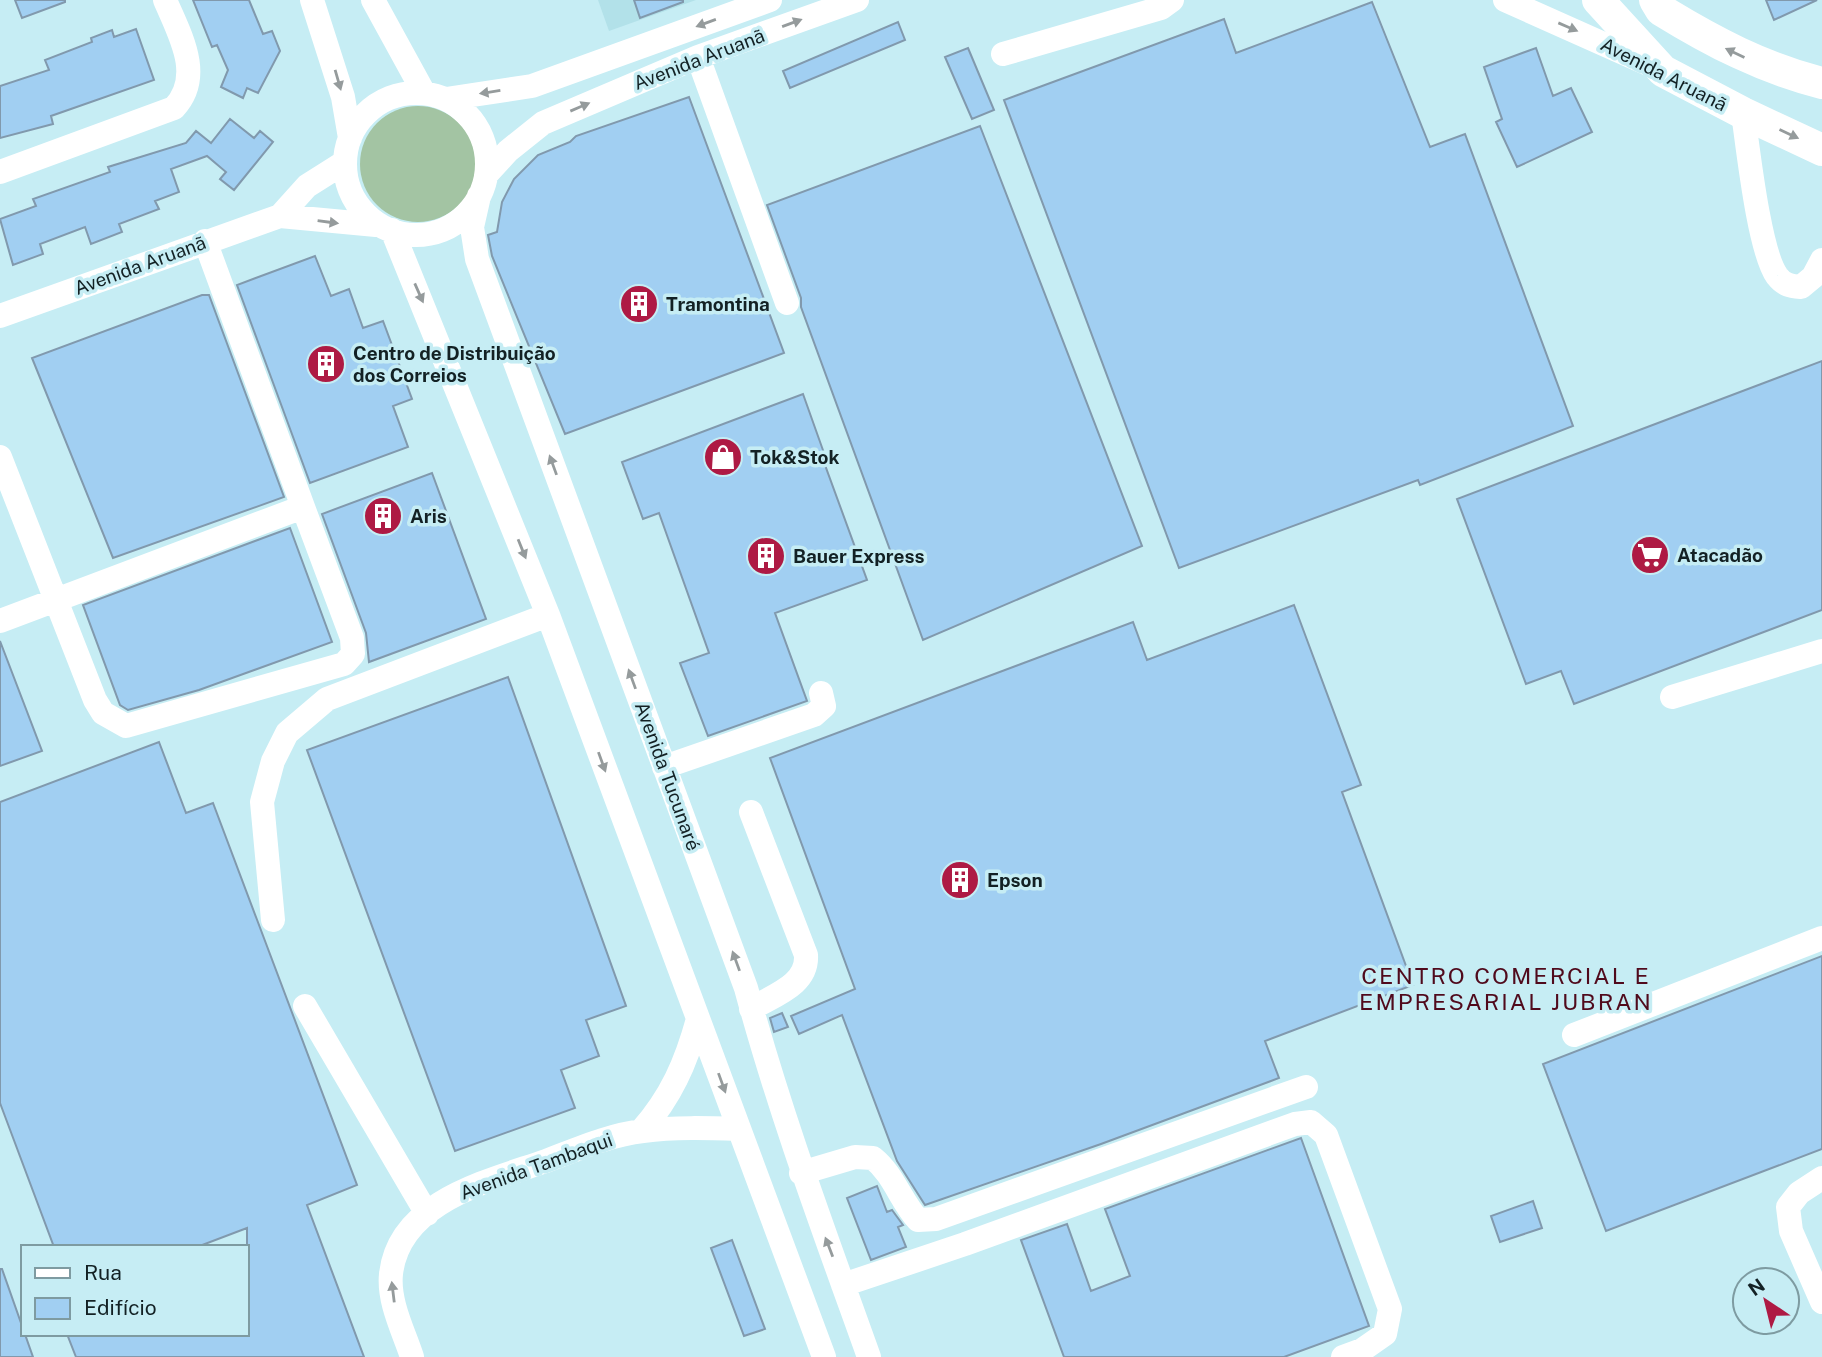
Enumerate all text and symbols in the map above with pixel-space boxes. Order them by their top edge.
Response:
one-way arrow [781,17,802,28]
one-way arrow [696,18,717,29]
one-way arrow [1558,21,1578,33]
street label: Avenida Aruanã [630,24,768,94]
street label: Avenida Aruanã [1597,33,1731,115]
one-way arrow [1725,47,1745,58]
one-way arrow [333,70,343,91]
one-way arrow [479,87,501,98]
one-way arrow [570,102,591,113]
one-way arrow [1779,128,1799,140]
one-way arrow [317,216,339,227]
street label: Avenida Aruanã [71,231,209,299]
one-way arrow [414,282,425,303]
building icon: Tramontina [618,283,660,325]
place label: Tramontina [666,293,770,315]
place label: Centro de Distribuição dos Correios [353,342,556,386]
building icon: Centro de Distribuição dos Correios [305,343,347,385]
shop icon: Tok&Stok [702,436,744,478]
place label: Tok&Stok [750,446,840,468]
one-way arrow [547,455,558,476]
building icon: Aris [362,495,404,537]
place label: Aris [410,505,447,527]
supermarket icon: Atacadão [1629,534,1671,576]
building icon: Bauer Express [745,535,787,577]
one-way arrow [516,539,527,560]
place label: Atacadão [1677,544,1763,566]
place label: Bauer Express [793,545,925,567]
one-way arrow [626,668,637,689]
street label: Avenida Tucunaré [631,699,705,853]
one-way arrow [597,751,608,772]
building icon: Epson [939,859,981,901]
place label: Epson [987,869,1043,891]
one-way arrow [730,950,741,971]
district label: CENTRO COMERCIAL E EMPRESARIAL JUBRAN [1359,962,1653,1015]
one-way arrow [717,1073,728,1094]
street label: Avenida Tambaqui [457,1128,615,1204]
one-way arrow [823,1236,834,1257]
legend [21,1245,248,1336]
text: Rua [84,1260,122,1285]
north arrow [1731,1266,1801,1336]
text: N [1744,1274,1769,1300]
one-way arrow [387,1281,398,1303]
text: Edifício [84,1295,157,1320]

